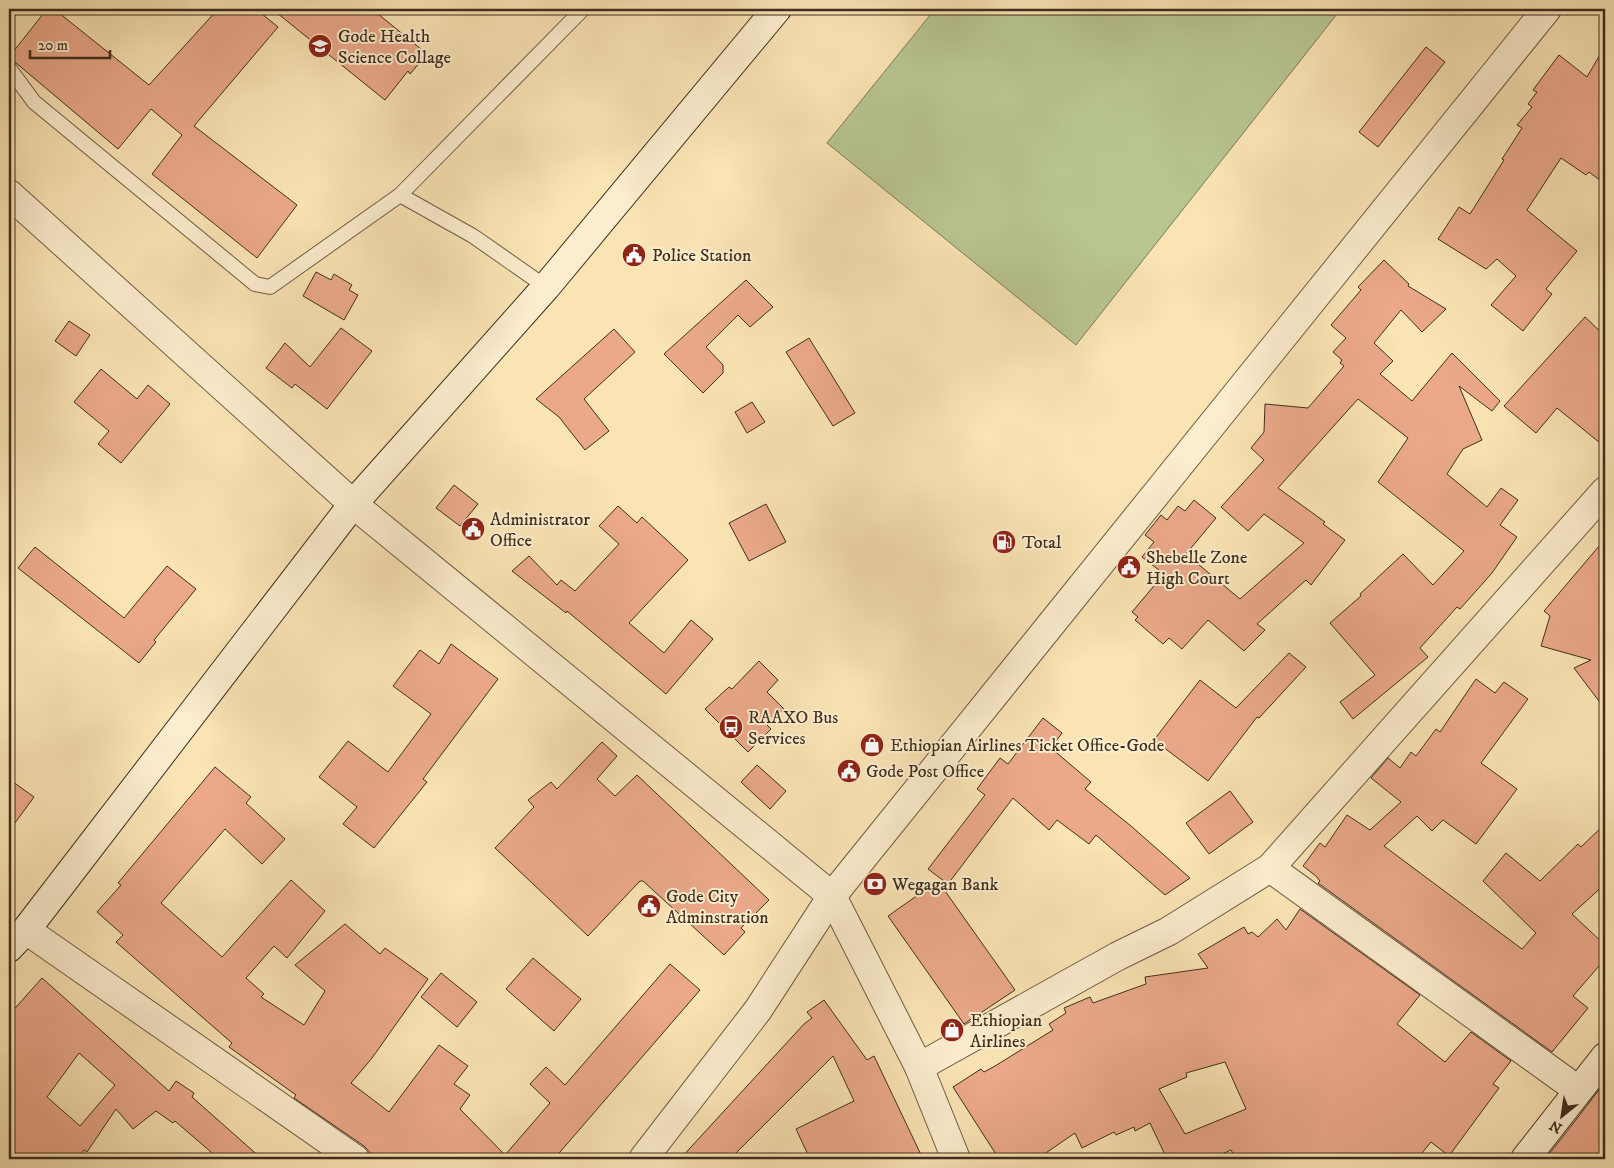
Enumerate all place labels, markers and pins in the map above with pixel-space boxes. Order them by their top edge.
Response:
place label: Gode Health Science Collage [338,26,451,69]
school or university icon: Gode Health Science Collage [307,33,333,59]
public building icon: Police Station [621,242,647,268]
place label: Police Station [652,245,752,267]
place label: Administrator Office [490,509,590,552]
public building icon: Administrator Office [460,516,486,542]
fuel station icon: Total [991,529,1017,555]
place label: Total [1022,532,1062,554]
place label: Shebelle Zone High Court [1146,547,1247,590]
public building icon: Shebelle Zone High Court [1116,554,1142,580]
place label: RAAXO Bus Services [748,707,838,750]
bus stop icon: RAAXO Bus Services [718,714,744,740]
shop icon: Ethiopian Airlines Ticket Office-Gode [859,732,885,758]
place label: Ethiopian Airlines Ticket Office-Gode [890,735,1164,757]
public building icon: Gode Post Office [836,758,862,784]
place label: Gode Post Office [866,761,984,783]
bank icon: Wegagan Bank [862,871,888,897]
place label: Wegagan Bank [891,874,999,896]
place label: Gode City Adminstration [666,886,769,929]
public building icon: Gode City Adminstration [636,893,662,919]
place label: Ethiopian Airlines [970,1010,1043,1053]
shop icon: Ethiopian Airlines [939,1017,965,1043]

